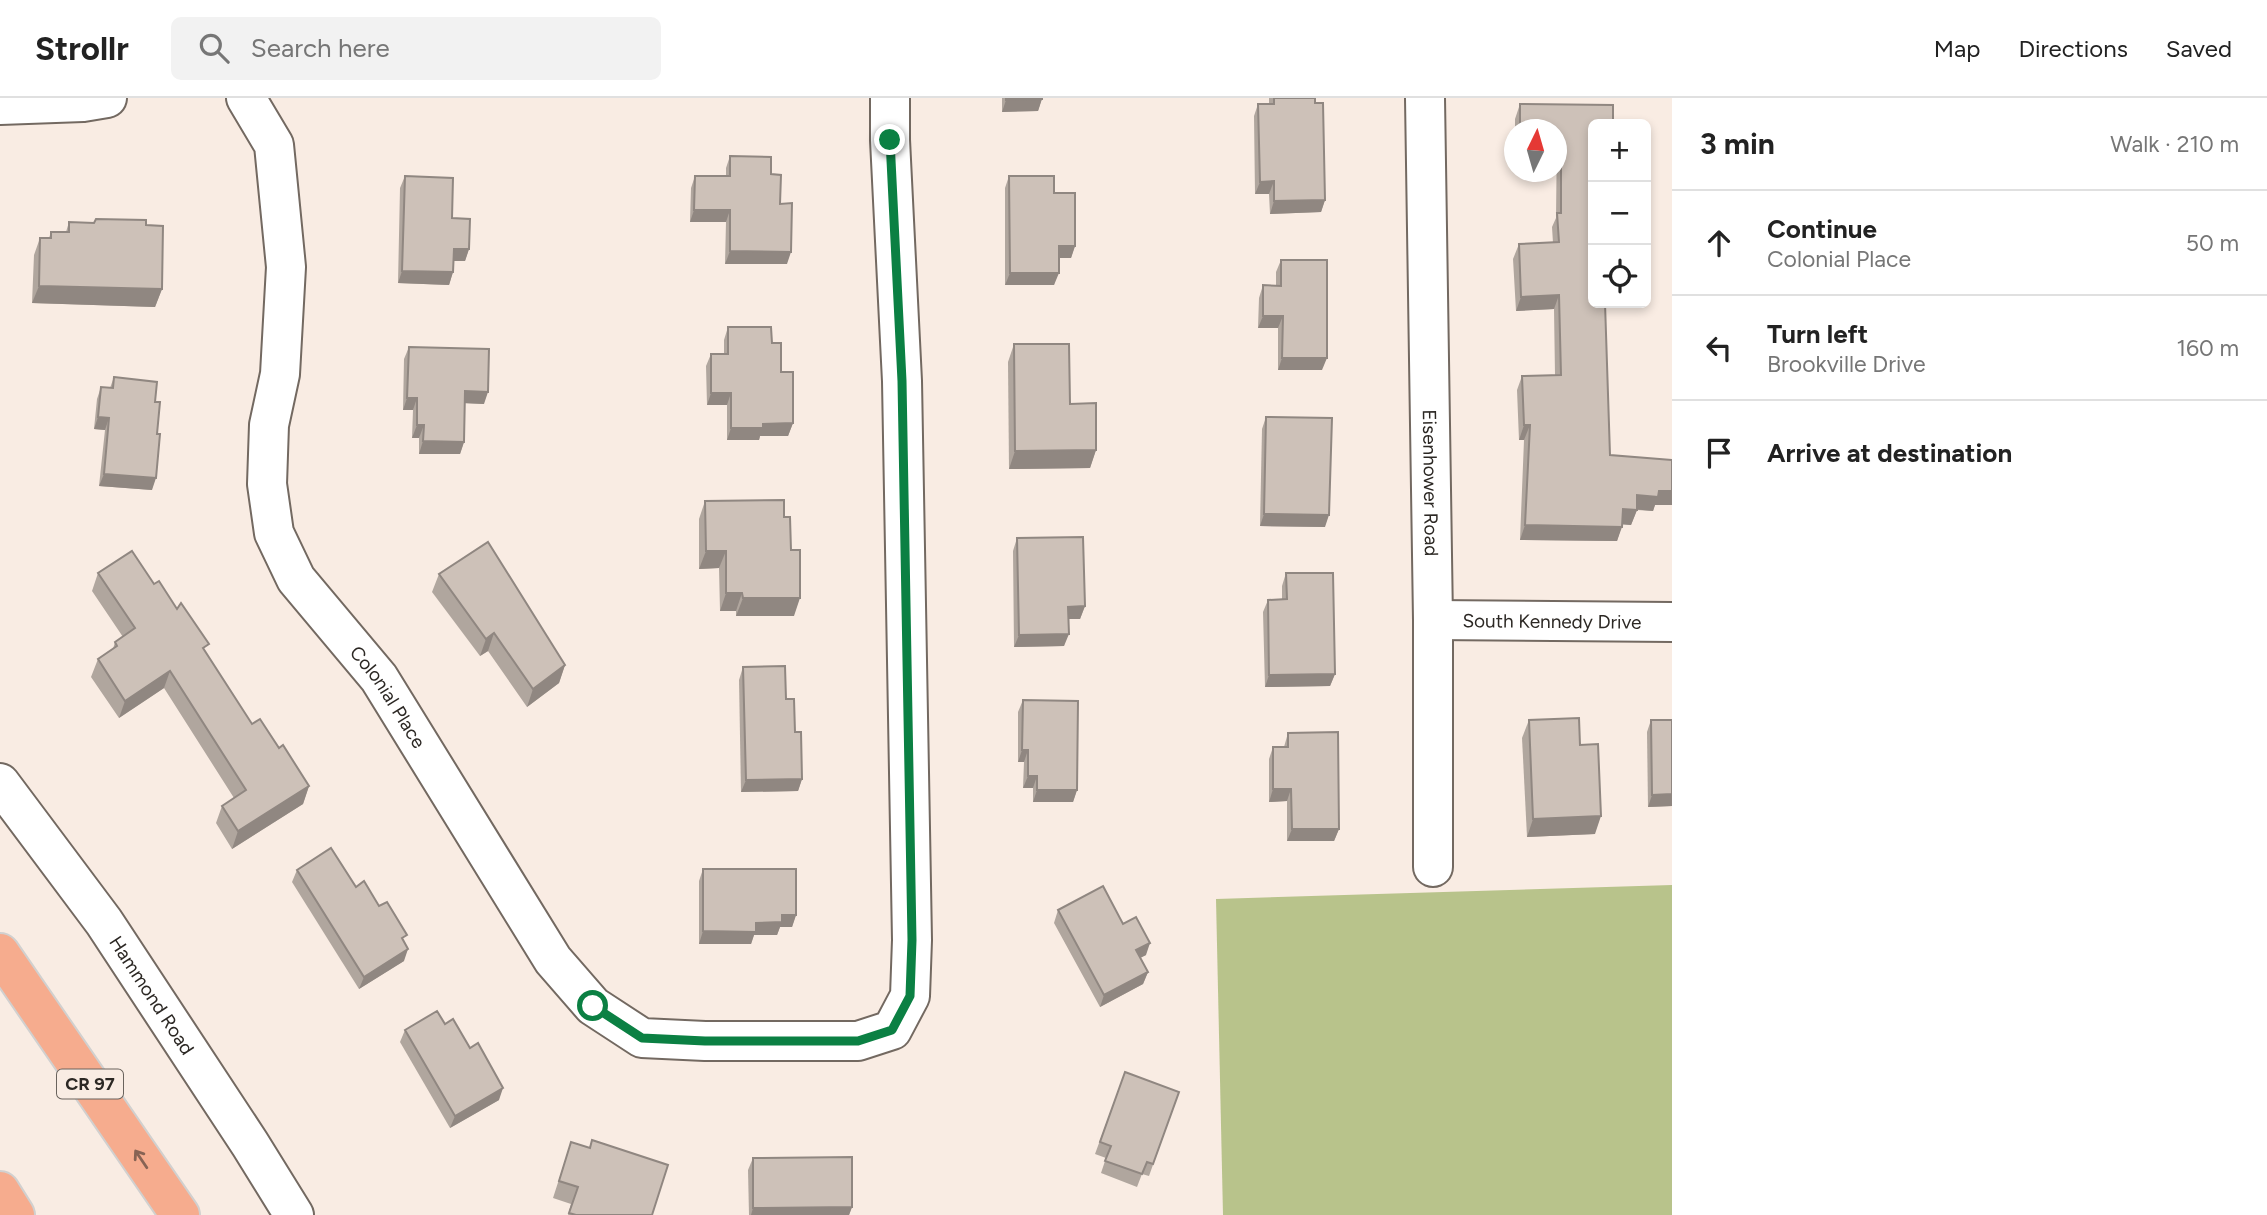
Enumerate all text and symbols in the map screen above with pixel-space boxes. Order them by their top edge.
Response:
search box [171,17,661,80]
text: Strollr [35,29,129,68]
icon: search [195,29,233,67]
text: Search here [251,32,390,64]
text: Map [1934,34,1980,63]
text: Directions [2018,34,2128,63]
text: Saved [2166,34,2232,63]
north arrow [1504,119,1567,182]
map controls [1588,119,1651,308]
button: + [1588,119,1651,182]
route end [874,124,905,155]
text: 3 min [1700,125,1775,162]
text: Walk · 210 m [2110,130,2239,158]
button: − [1588,182,1651,245]
text: Continue [1767,213,1877,245]
icon: ahead [1700,224,1738,262]
text: 50 m [2186,229,2239,257]
button: locate [1588,245,1651,308]
text: Colonial Place [1767,245,1911,273]
text: Turn left [1767,318,1868,350]
icon: left [1700,329,1738,367]
text: 160 m [2176,334,2239,362]
text: Brookville Drive [1767,350,1926,378]
street label: Eisenhower Road [1418,409,1444,557]
icon: arrive [1700,434,1738,472]
text: Arrive at destination [1767,437,2012,469]
street label: South Kennedy Drive [1462,609,1642,633]
street label: Colonial Place [345,641,431,752]
street label: Hammond Road [105,931,199,1059]
route start [577,990,608,1021]
road number: CR 97 [57,1070,123,1099]
one-way arrow [134,1150,148,1169]

